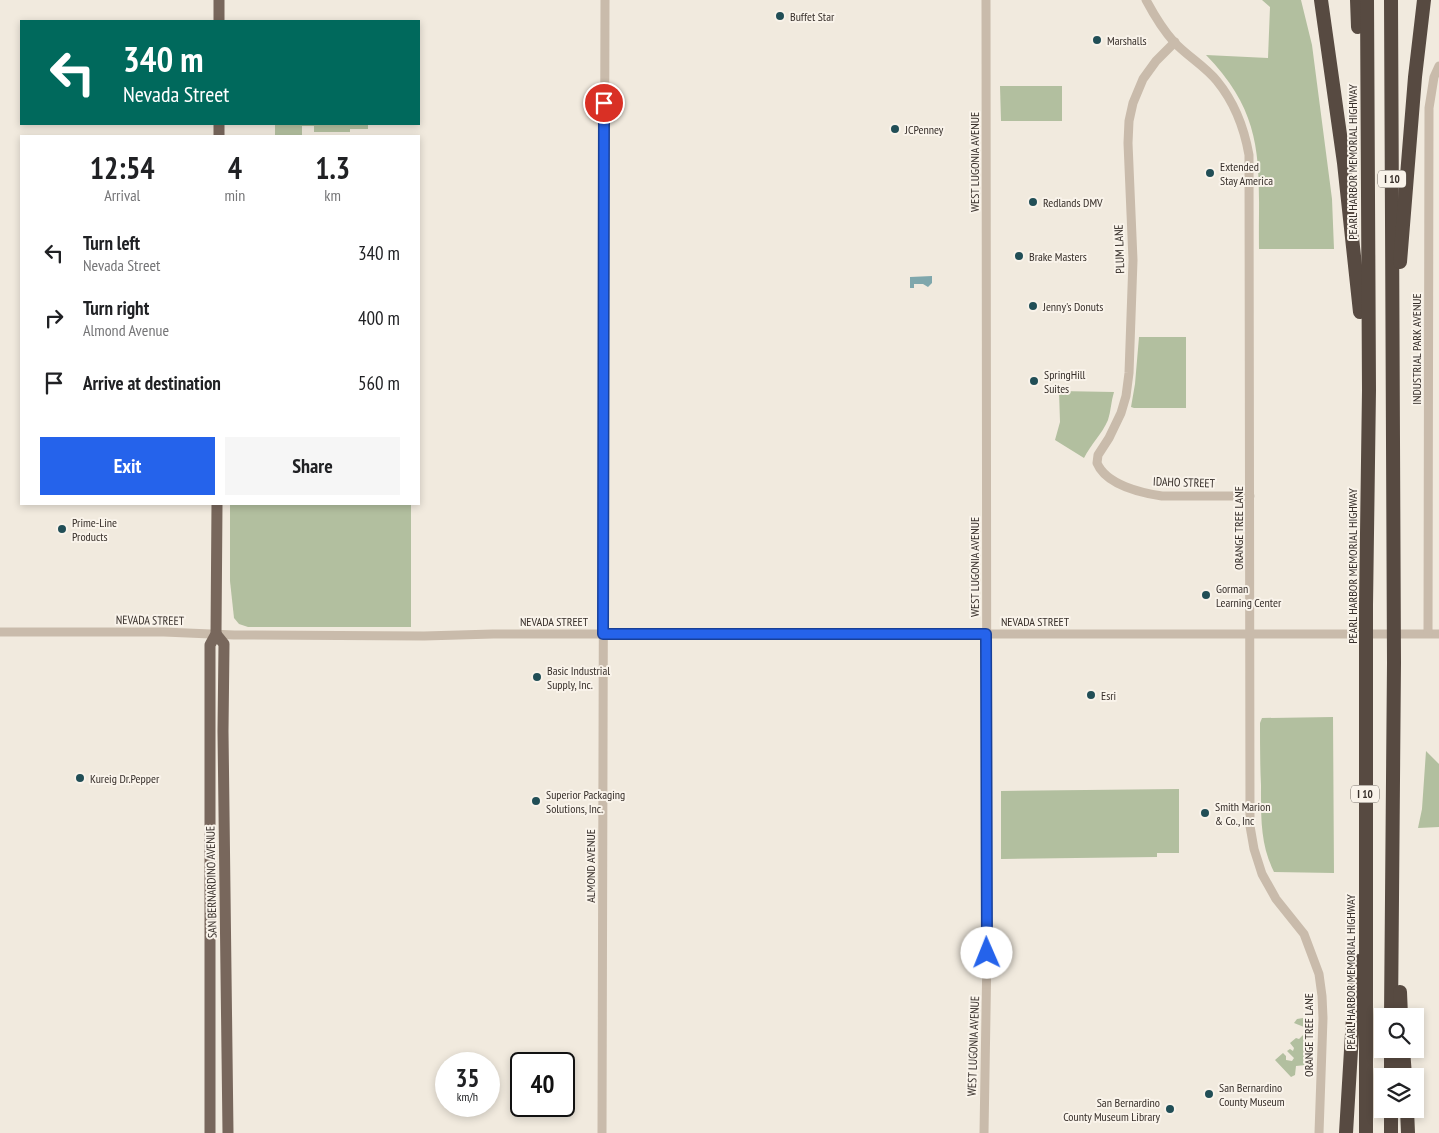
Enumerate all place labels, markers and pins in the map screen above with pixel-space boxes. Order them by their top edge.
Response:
place label: Buffet Star [790,9,835,24]
marker: Buffet Star [774,10,786,22]
place label: Marshalls [1107,33,1147,48]
marker: Marshalls [1091,34,1103,46]
pin [583,82,625,124]
place label: JCPenney [904,122,944,137]
marker: JCPenney [889,123,901,135]
place label: Extended Stay America [1220,159,1273,188]
marker: Extended Stay America [1204,167,1216,179]
place label: Redlands DMV [1043,195,1103,210]
marker: Redlands DMV [1027,196,1039,208]
place label: Brake Masters [1029,249,1087,264]
marker: Brake Masters [1013,250,1025,262]
place label: Jenny's Donuts [1042,299,1103,314]
marker: Jenny's Donuts [1027,300,1039,312]
place label: SpringHill Suites [1044,367,1086,396]
marker: SpringHill Suites [1028,375,1040,387]
place label: Prime-Line Products [72,515,117,544]
marker: Prime-Line Products [56,523,68,535]
place label: Gorman Learning Center [1216,581,1282,610]
marker: Gorman Learning Center [1200,589,1212,601]
place label: Basic Industrial Supply, Inc. [547,663,610,692]
marker: Basic Industrial Supply, Inc. [531,671,543,683]
place label: Esri [1101,688,1116,703]
marker: Esri [1085,689,1097,701]
place label: Kureig Dr.Pepper [90,771,160,786]
marker: Kureig Dr.Pepper [74,772,86,784]
place label: Superior Packaging Solutions, Inc. [546,787,625,816]
marker: Superior Packaging Solutions, Inc. [530,795,542,807]
place label: Smith Marion & Co., Inc [1215,799,1270,828]
marker: Smith Marion & Co., Inc [1199,807,1211,819]
place label: San Bernardino County Museum [1219,1080,1285,1109]
marker: San Bernardino County Museum [1203,1088,1215,1100]
place label: San Bernardino County Museum Library [1063,1095,1160,1124]
marker: San Bernardino County Museum Library [1164,1103,1176,1115]

